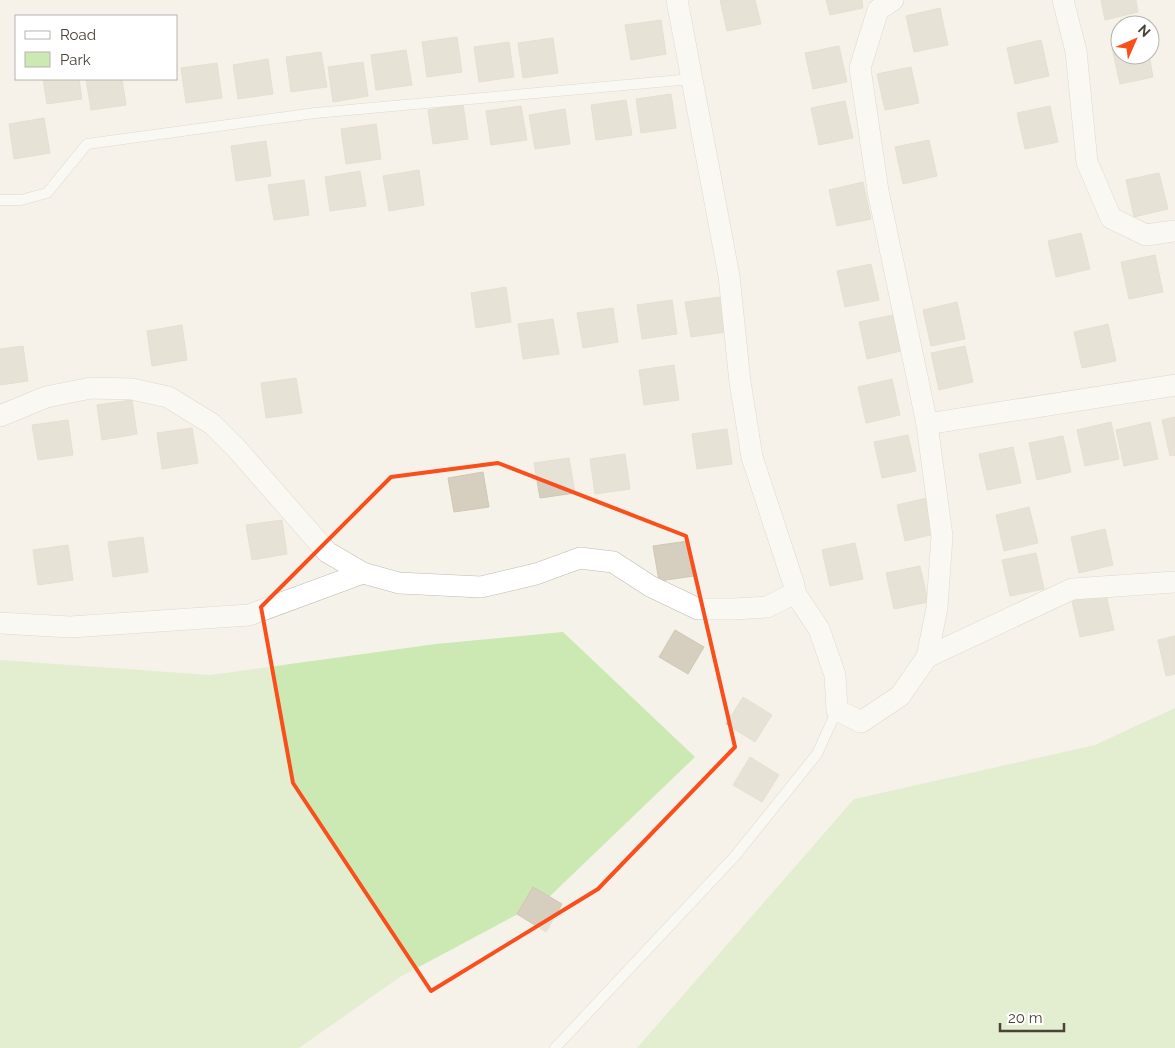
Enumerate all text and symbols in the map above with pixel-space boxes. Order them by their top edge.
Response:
legend [15,15,178,80]
north arrow [1110,15,1160,65]
text: N [1135,21,1154,40]
text: Road [60,26,96,44]
text: Park [60,51,91,69]
scale bar [1000,1000,1064,1032]
text: 20 m [1008,1009,1043,1027]

